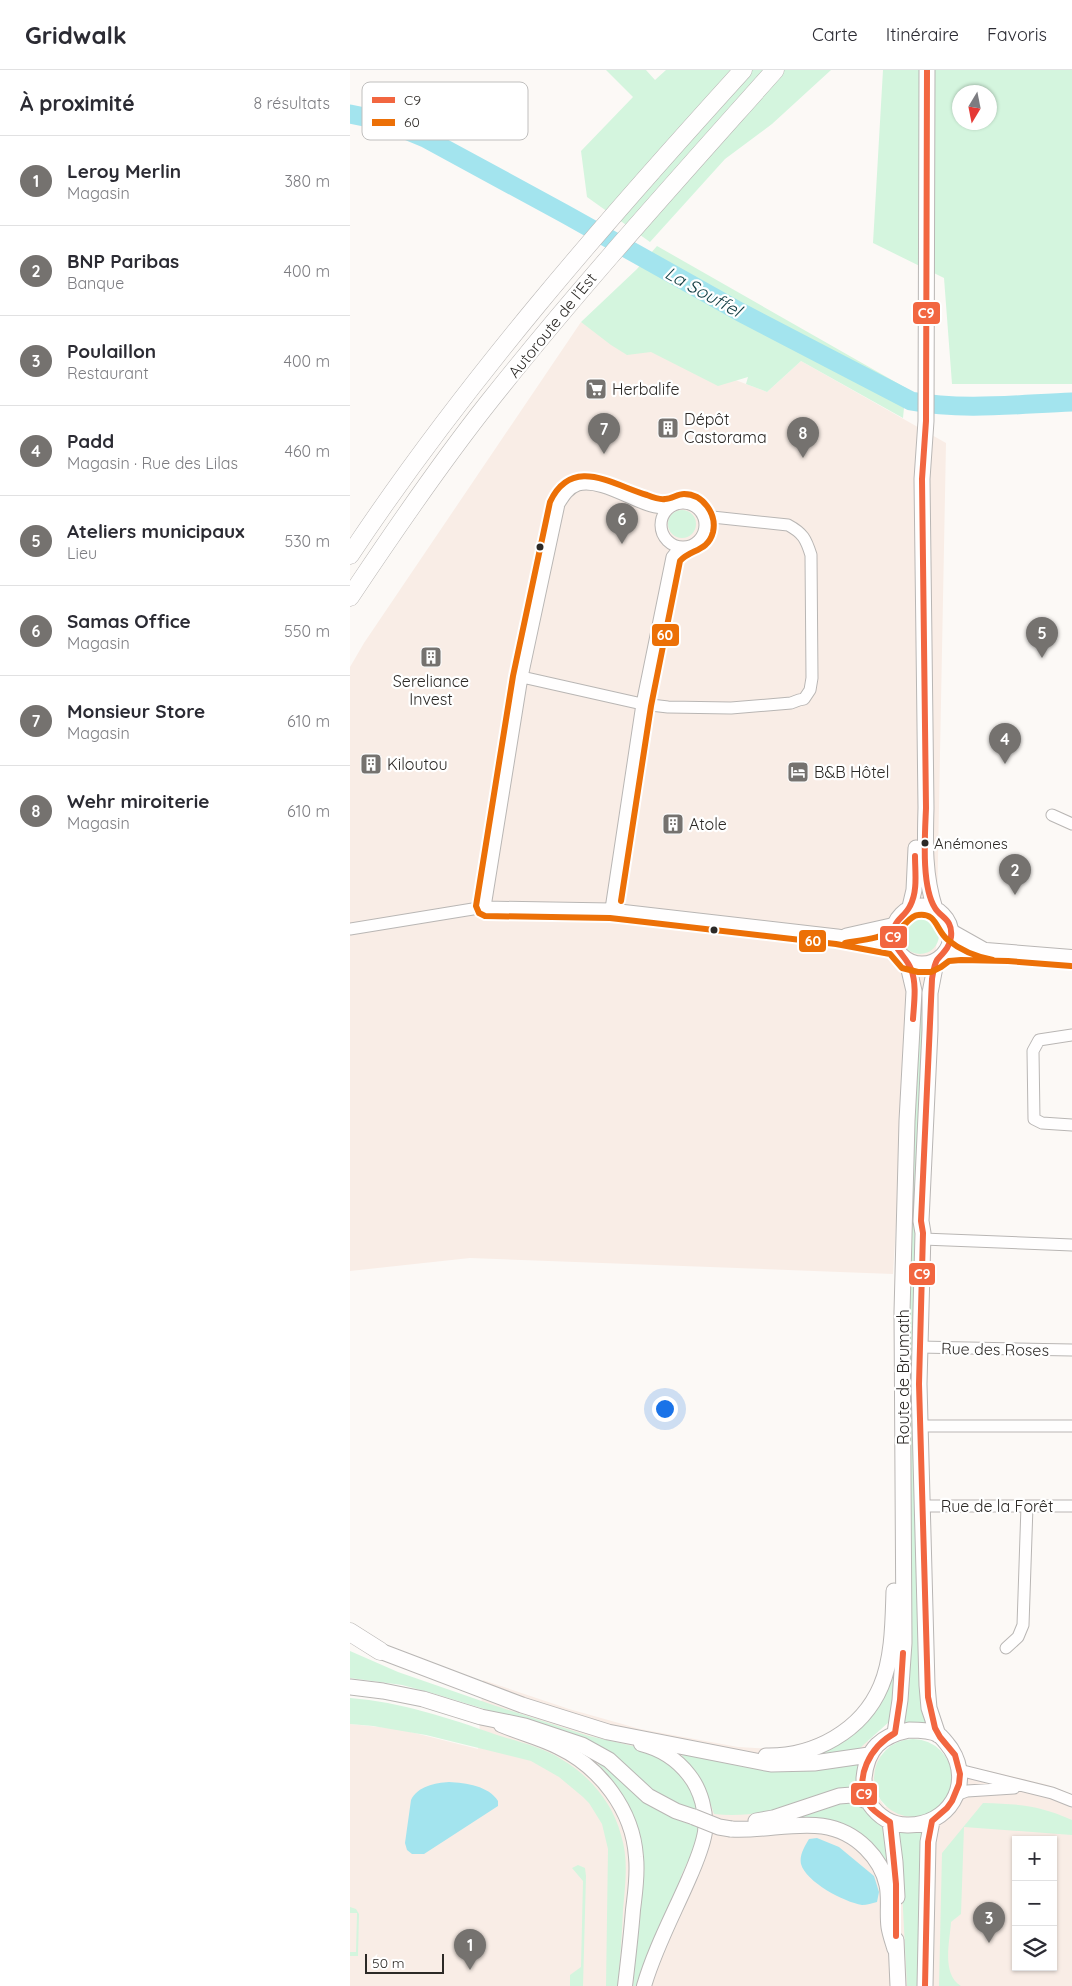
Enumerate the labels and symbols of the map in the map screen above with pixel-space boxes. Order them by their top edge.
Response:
legend [362,82,528,140]
north arrow [952,85,997,130]
text: C9 [404,91,421,109]
text: 60 [404,113,420,131]
water label: La Souffel [661,261,747,323]
street label: Autoroute de l’Est [503,268,601,382]
line badge: C9 [912,301,941,325]
text: C9 [918,304,934,322]
supermarket icon: Herbalife [584,377,608,401]
place label: Herbalife [612,379,679,399]
place label: Dépôt Castorama [684,409,767,447]
pin: 7 [588,413,620,454]
building icon: Dépôt Castorama [656,416,680,440]
pin: 8 [787,417,819,458]
pin: 6 [606,503,638,544]
unlabelled marker [535,542,545,552]
pin: 5 [1026,617,1058,658]
line badge: 60 [651,623,680,647]
text: 60 [657,626,674,644]
building icon: Sereliance Invest [419,645,443,669]
place label: Sereliance Invest [393,671,469,709]
pin: 4 [989,723,1021,764]
building icon: Kiloutou [359,752,383,776]
place label: Kiloutou [387,754,448,774]
hotel icon: B&B Hôtel [786,760,810,784]
place label: B&B Hôtel [814,762,889,782]
building icon: Atole [661,812,685,836]
place label: Atole [689,814,727,834]
place label: Anémones [934,834,1008,853]
marker: Anémones [920,838,930,848]
pin: 2 [999,854,1031,895]
unlabelled marker [709,925,719,935]
line badge: C9 [879,925,908,949]
text: C9 [885,928,901,946]
line badge: 60 [798,929,827,953]
text: 60 [805,932,822,950]
line badge: C9 [908,1262,936,1286]
text: C9 [914,1265,930,1283]
street label: Route de Brumath [893,1309,913,1445]
street label: Rue des Roses [941,1338,1049,1360]
your location [652,1396,678,1422]
street label: Rue de la Forêt [941,1496,1053,1516]
line badge: C9 [850,1782,878,1806]
text: C9 [856,1785,872,1803]
pin: 3 [973,1902,1005,1943]
pin: 1 [454,1929,486,1970]
scale bar [365,1951,444,1974]

